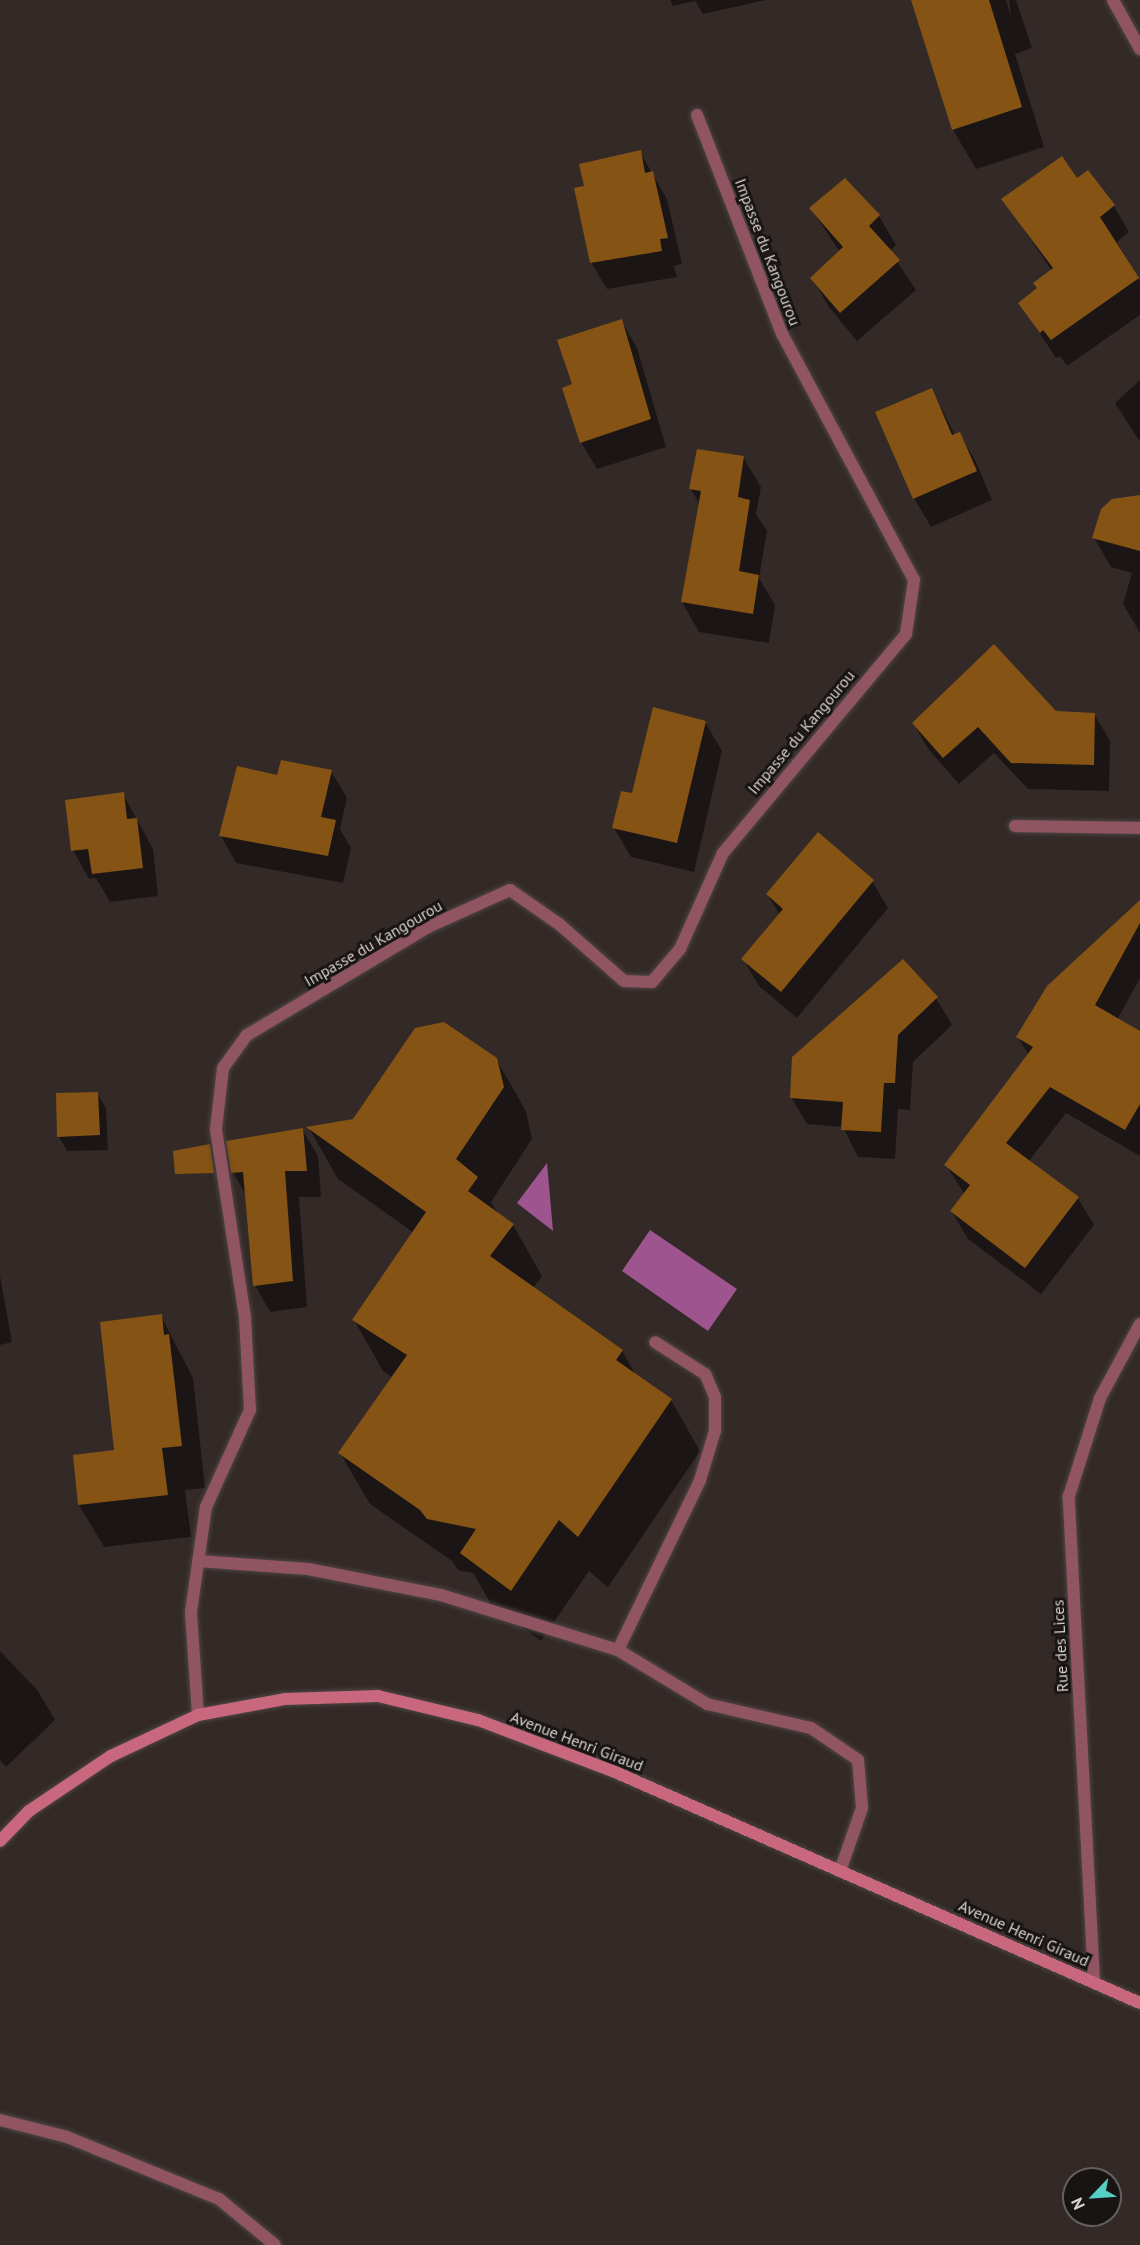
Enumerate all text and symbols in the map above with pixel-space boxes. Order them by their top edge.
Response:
street label: Impasse du Kangourou [731,176,805,328]
street label: Impasse du Kangourou [743,666,859,798]
street label: Impasse du Kangourou [301,896,445,990]
street label: Rue des Lices [1048,1599,1072,1693]
street label: Avenue Henri Giraud [508,1707,646,1775]
street label: Avenue Henri Giraud [956,1896,1092,1970]
north arrow [1062,2167,1122,2227]
text: N [1066,2195,1089,2213]

